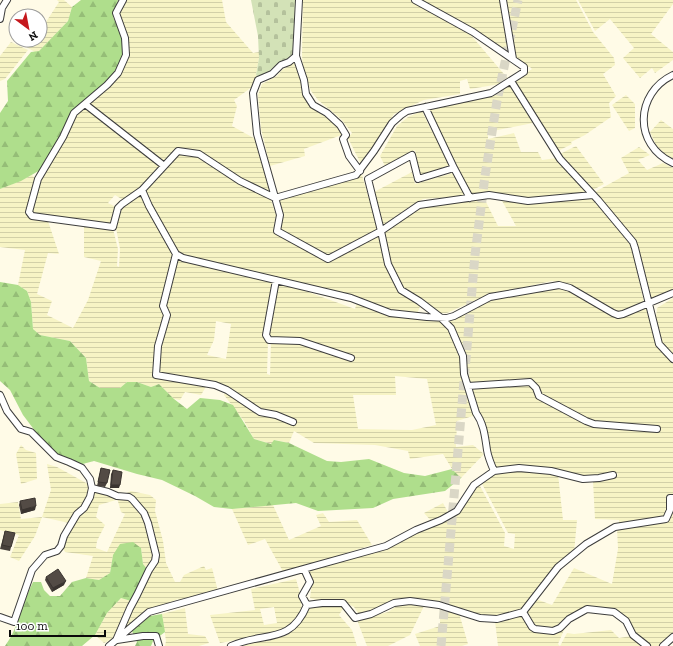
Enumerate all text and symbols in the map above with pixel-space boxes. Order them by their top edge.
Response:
north arrow [8,8,48,48]
text: N [26,28,40,44]
scale bar [10,612,105,638]
text: 100 m [16,619,48,633]

